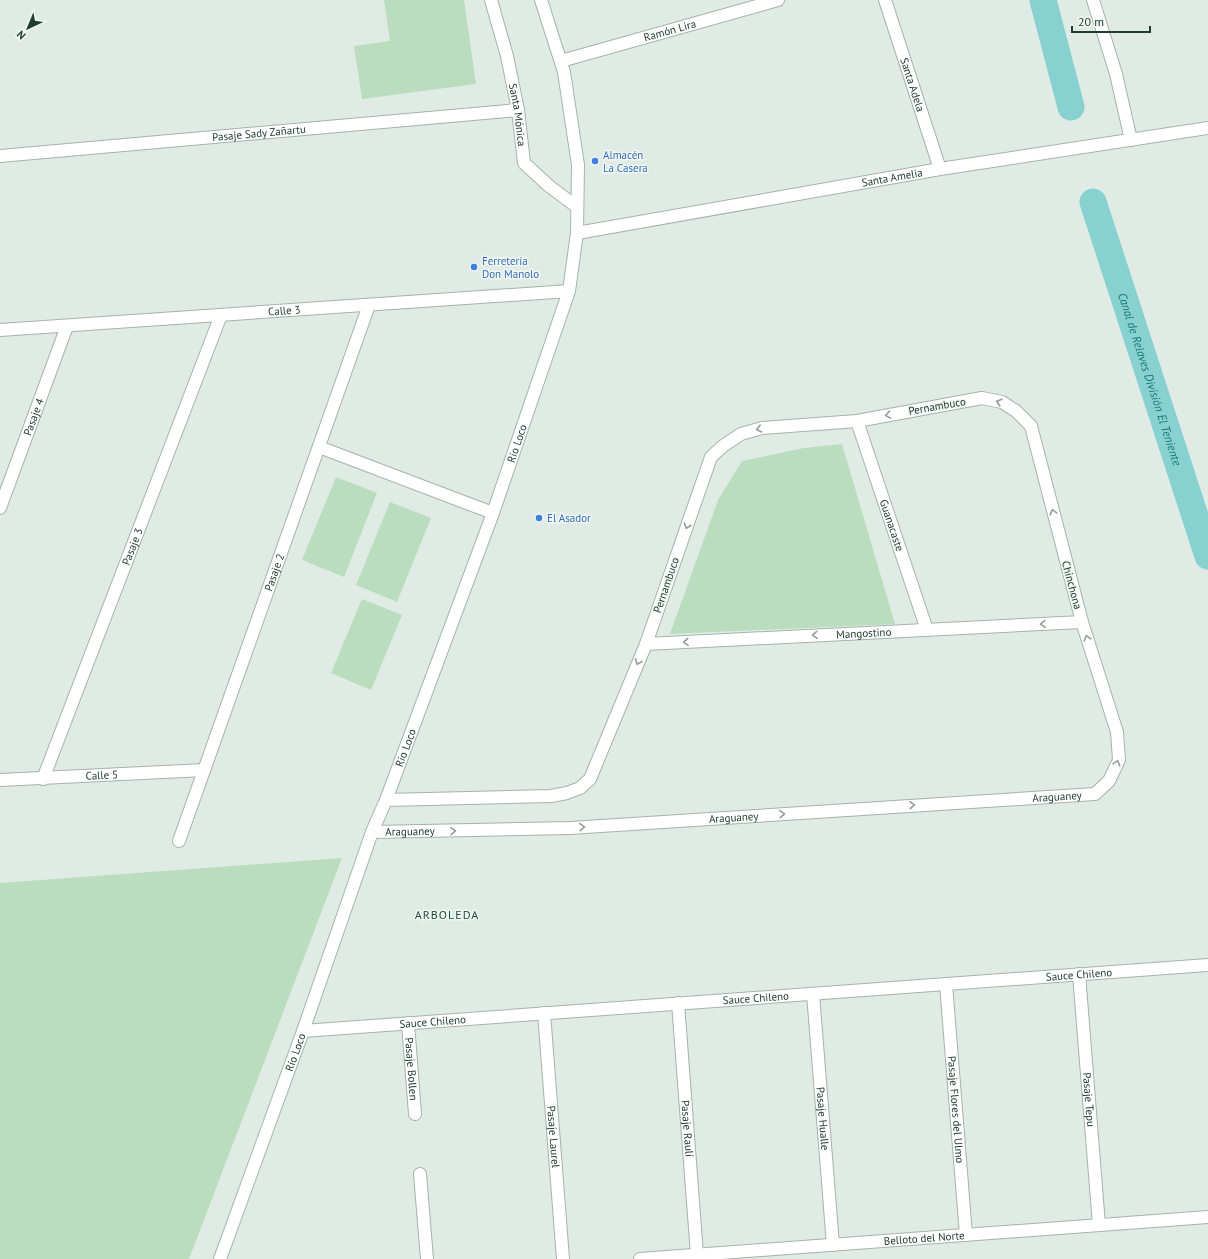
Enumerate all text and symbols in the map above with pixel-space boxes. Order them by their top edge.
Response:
north arrow [8,8,48,48]
scale bar [1072,8,1150,34]
text: 20 m [1078,14,1104,29]
street label: Ramón Lira [642,16,697,44]
text: N [14,28,29,43]
street label: Santa Adela [897,56,928,113]
street label: Santa Mónica [506,82,529,147]
street label: Pasaje Sady Zañartu [212,122,306,144]
place label: Almacén La Casera [603,148,648,175]
marker: Almacén La Casera [590,156,600,166]
street label: Santa Amelia [861,165,924,190]
place label: Ferretería Don Manolo [482,254,539,281]
marker: Ferretería Don Manolo [469,262,479,272]
water label: Canal de Relaves División El Teniente [1115,291,1186,468]
street label: Calle 3 [268,302,301,319]
street label: Pernambuco [907,394,967,418]
street label: Pasaje 4 [20,396,47,438]
one-way arrow [995,398,1002,407]
one-way arrow [885,410,891,419]
street label: Río Loco [504,422,530,465]
one-way arrow [756,425,762,433]
street label: Guanacaste [877,498,907,553]
one-way arrow [1050,509,1058,515]
place label: El Asador [547,511,591,525]
marker: El Asador [534,513,544,523]
one-way arrow [683,523,692,530]
street label: Pasaje 3 [119,526,146,567]
street label: Pasaje 2 [261,552,287,593]
street label: Pernambuco [650,555,682,615]
street label: Chinchona [1059,559,1085,611]
one-way arrow [1040,620,1046,629]
street label: Mangostino [836,625,892,641]
one-way arrow [812,631,818,640]
one-way arrow [1083,634,1092,641]
one-way arrow [683,637,689,646]
one-way arrow [635,658,643,665]
street label: Río Loco [392,727,419,769]
one-way arrow [1112,759,1121,766]
street label: Calle 5 [85,767,118,783]
street label: Araguaney [1032,788,1083,805]
one-way arrow [909,801,915,810]
street label: Araguaney [708,809,760,826]
one-way arrow [779,809,785,818]
one-way arrow [579,822,585,831]
street label: Araguaney [385,824,436,839]
one-way arrow [450,826,456,835]
district label: ARBOLEDA [415,907,479,922]
street label: Sauce Chileno [1045,965,1113,984]
street label: Sauce Chileno [722,989,790,1007]
street label: Sauce Chileno [399,1012,466,1031]
street label: Río Loco [282,1031,309,1073]
street label: Pasaje Bollen [402,1037,421,1101]
street label: Pasaje Flores del Ulmo [945,1055,967,1164]
street label: Pasaje Tepu [1080,1072,1098,1127]
street label: Pasaje Hualle [813,1086,832,1151]
street label: Pasaje Raulí [678,1100,697,1158]
street label: Pasaje Laurel [544,1105,563,1169]
street label: Belloto del Norte [883,1228,966,1248]

